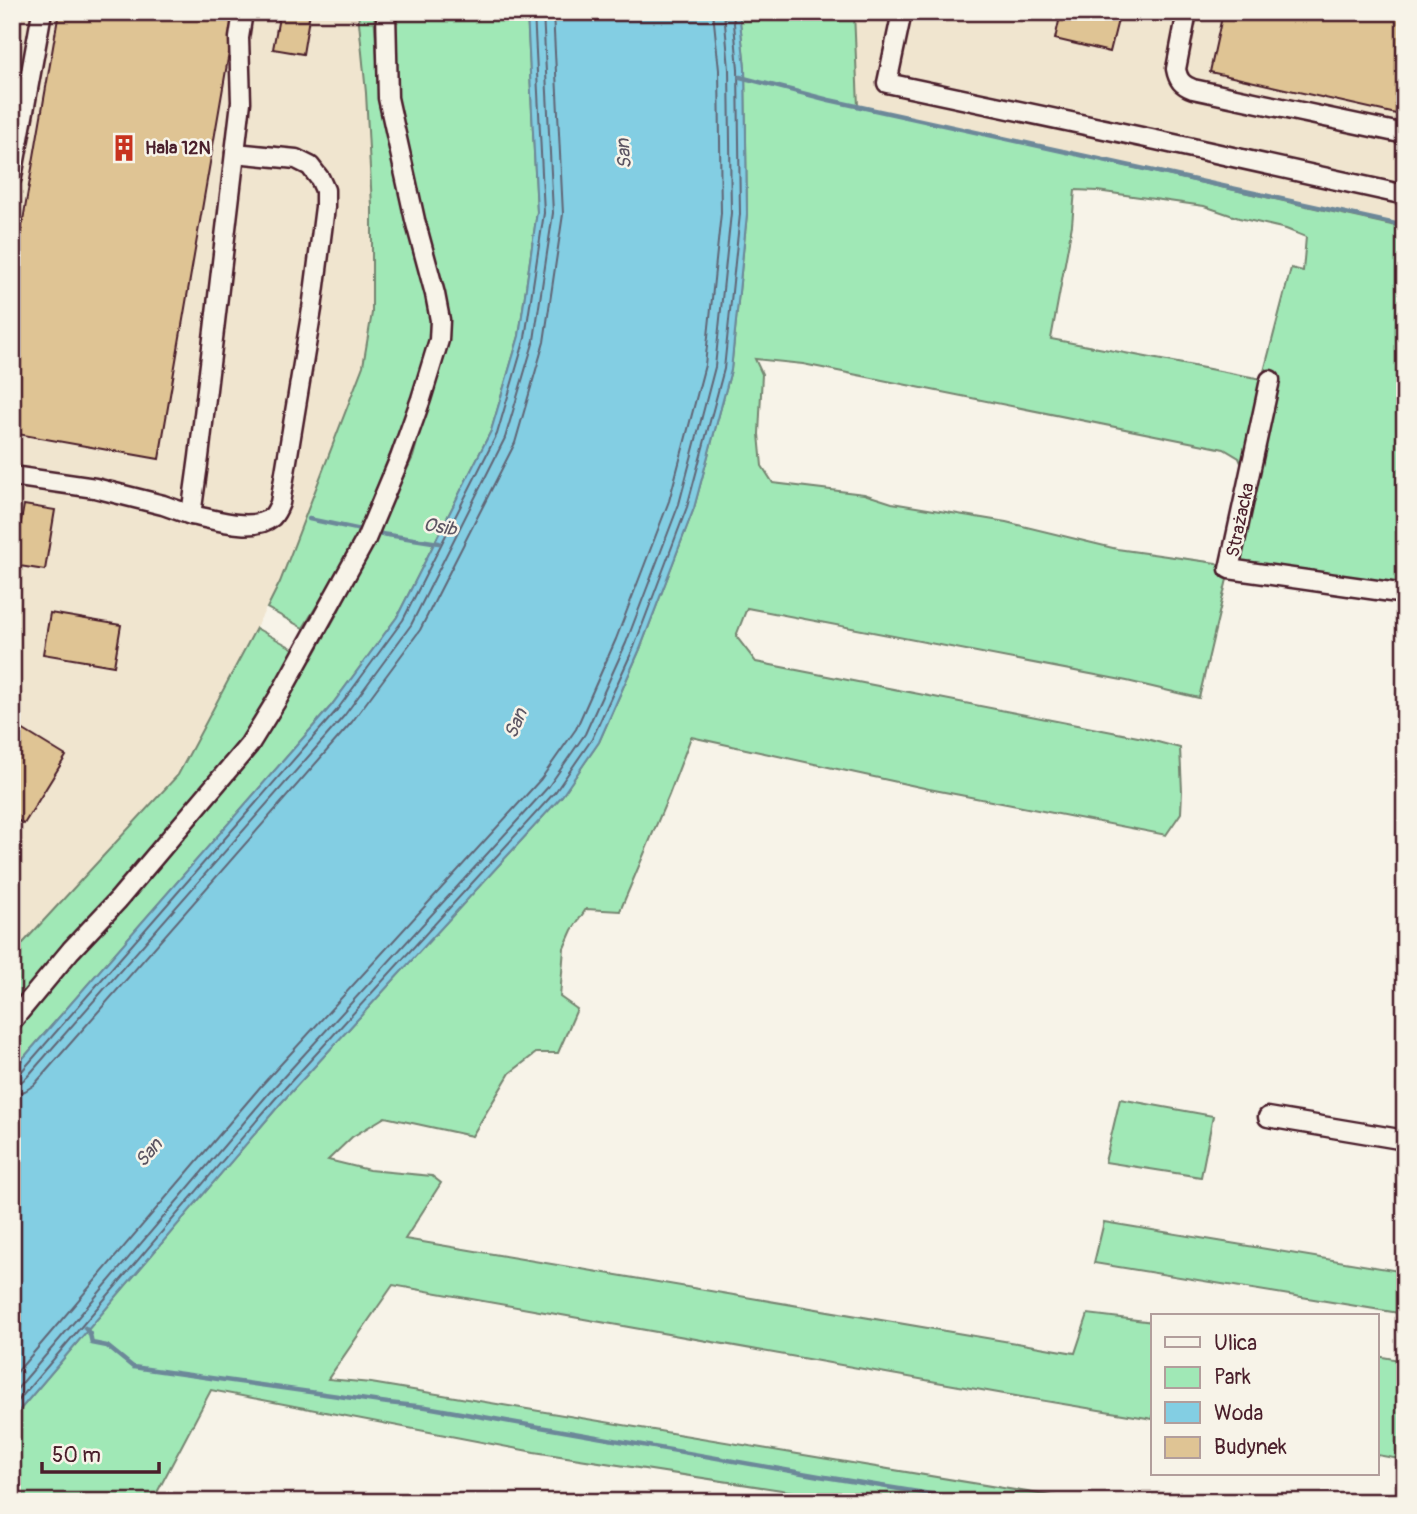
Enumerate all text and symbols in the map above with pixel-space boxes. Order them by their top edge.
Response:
building icon: Hala 12N [109,133,139,163]
place label: Hala 12N [145,137,211,160]
water label: San [611,137,637,170]
street label: Strażacka [1221,481,1260,559]
water label: Osib [421,512,460,542]
water label: San [499,704,533,742]
water label: San [130,1132,168,1172]
legend [1151,1314,1378,1476]
text: Ulica [1214,1330,1257,1357]
text: Park [1214,1364,1251,1391]
text: Woda [1214,1400,1263,1427]
scale bar [42,1430,159,1474]
text: Budynek [1214,1434,1287,1461]
text: 50 m [52,1442,101,1469]

